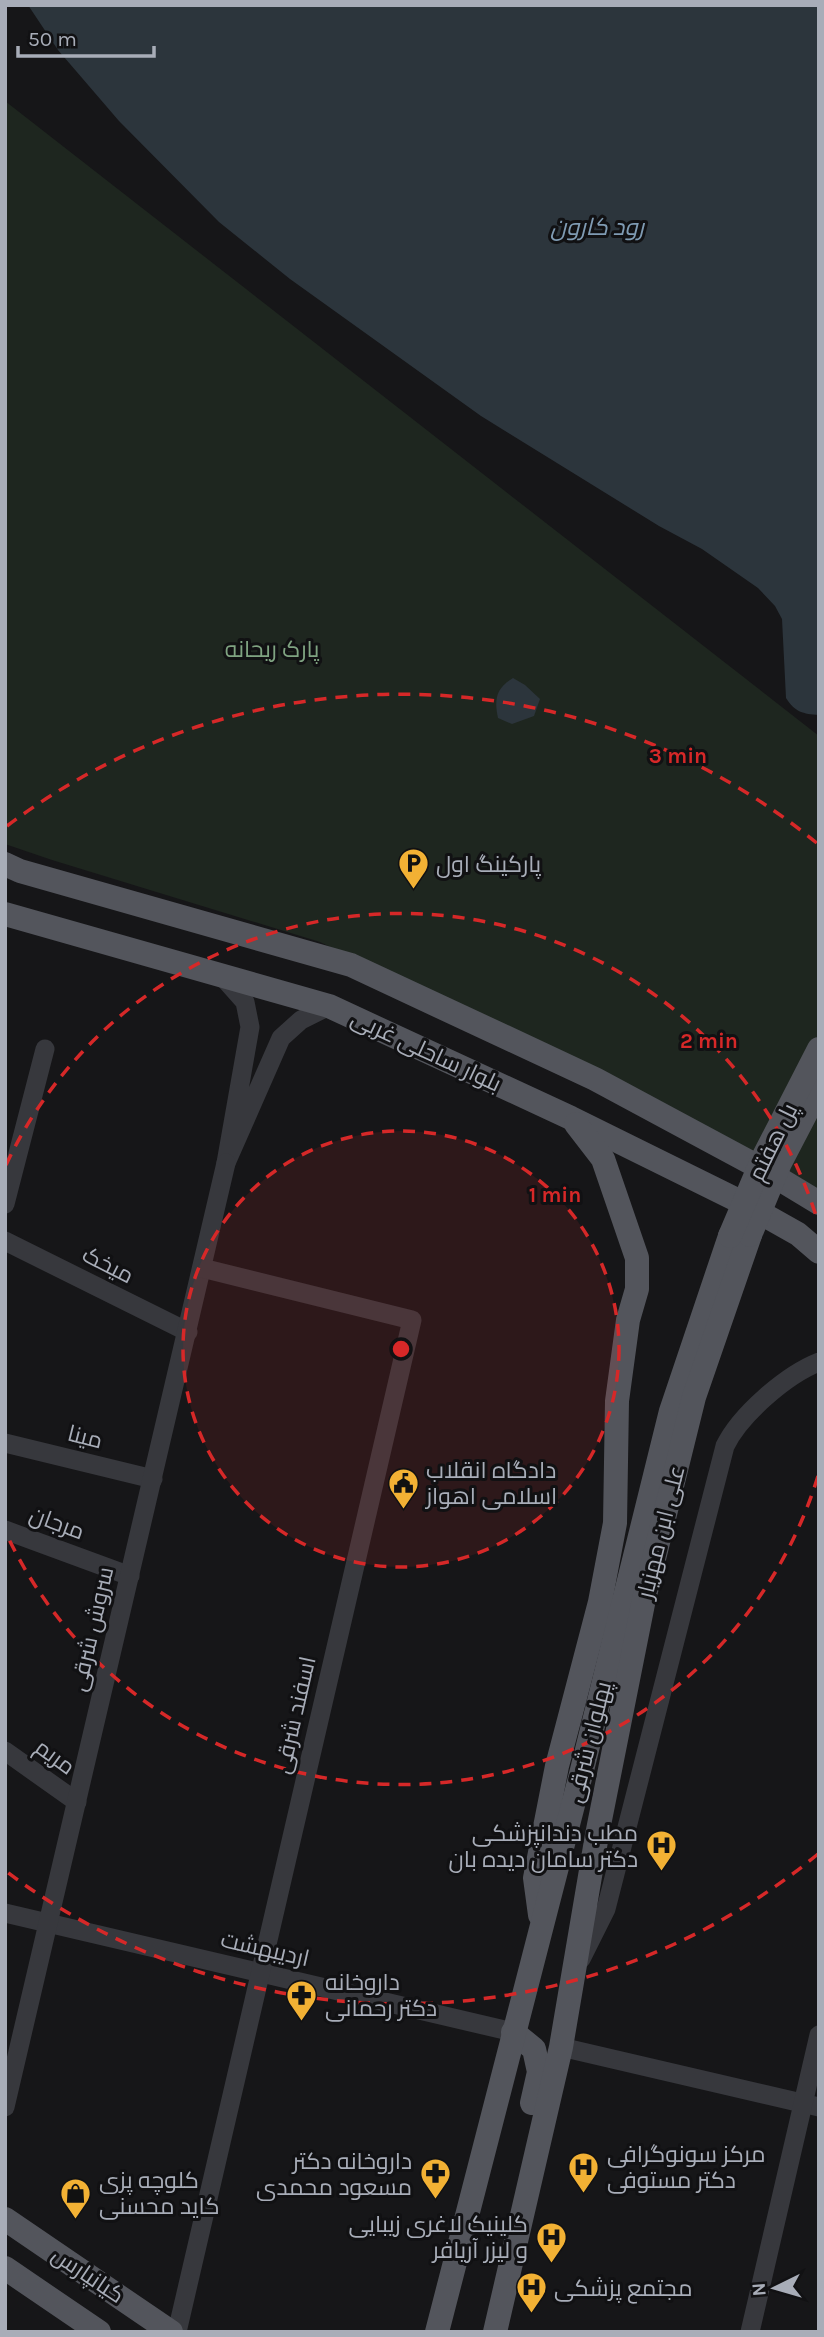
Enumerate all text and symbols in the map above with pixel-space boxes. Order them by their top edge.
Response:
scale bar [18,14,154,58]
text: 50 m [28,27,77,51]
water label: رود کارون [550,213,645,241]
park label: پارک ریحانه [225,636,319,664]
text: 3 min [649,744,707,768]
parking icon: پارکینگ اول [396,847,430,891]
place label: پارکینگ اول [436,851,541,879]
street label: بلوار ساحلی غربی [347,1004,505,1098]
text: 2 min [680,1029,738,1053]
street label: پل هفتم [743,1099,805,1186]
text: 1 min [529,1183,581,1207]
street label: میخک [78,1241,138,1289]
centre of rings [389,1337,413,1361]
street label: مینا [65,1420,105,1454]
place label: دادگاه انقلاب اسلامی اهواز [424,1457,557,1510]
street label: علی ابن مهزیار [631,1463,691,1603]
public building icon: دادگاه انقلاب اسلامی اهواز [386,1466,420,1510]
street label: مرجان [26,1501,88,1545]
street label: سروش شرقی [65,1564,119,1694]
street label: اسفند شرقی [268,1654,322,1776]
street label: پهلوان شرقی [561,1679,618,1806]
street label: مریم [29,1733,80,1782]
place label: مطب دندانپزشکی دکتر سامان دیده بان [449,1820,638,1873]
hospital icon: مطب دندانپزشکی دکتر سامان دیده بان [644,1829,678,1873]
street label: اردیبهشت [218,1926,312,1972]
place label: داروخانه دکتر رحمانی [325,1969,437,2022]
pharmacy icon: داروخانه دکتر رحمانی [285,1978,319,2022]
place label: مرکز سونوگرافی دکتر مستوفی [607,2141,765,2194]
place label: داروخانه دکتر مسعود محمدی [256,2148,412,2201]
hospital icon: مرکز سونوگرافی دکتر مستوفی [567,2150,601,2194]
pharmacy icon: داروخانه دکتر مسعود محمدی [418,2157,452,2201]
place label: کلوچه پزی کاید محسنی [99,2167,220,2220]
shop icon: کلوچه پزی کاید محسنی [59,2176,93,2220]
place label: کلینیک لاغری زیبایی و لیزر آریافر [348,2211,528,2264]
hospital icon: کلینیک لاغری زیبایی و لیزر آریافر [534,2220,568,2264]
street label: کیانپارس [47,2241,129,2309]
north arrow [740,2253,810,2323]
hospital icon: مجتمع پزشکی [514,2271,548,2315]
place label: مجتمع پزشکی [554,2275,692,2304]
text: N [748,2282,771,2297]

